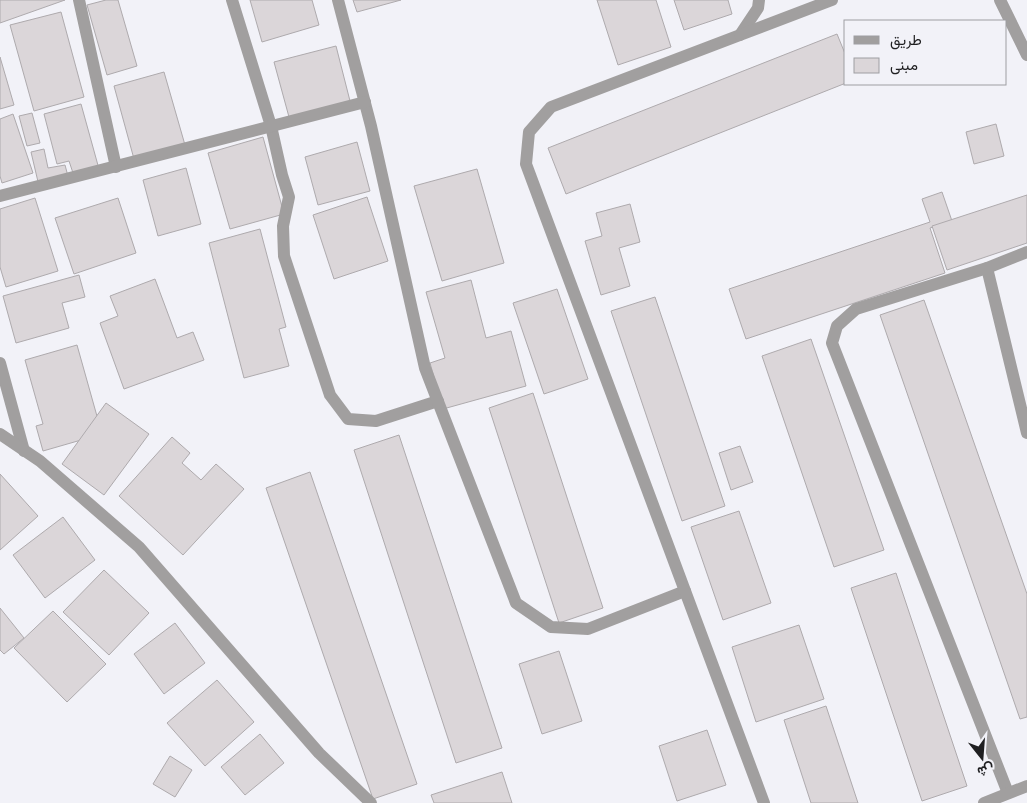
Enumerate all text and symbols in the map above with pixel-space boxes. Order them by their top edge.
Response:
legend [844,20,1007,85]
text: طريق [890,31,922,50]
text: مبنى [890,56,918,75]
north arrow [957,733,1007,783]
text: ش [975,759,996,782]

